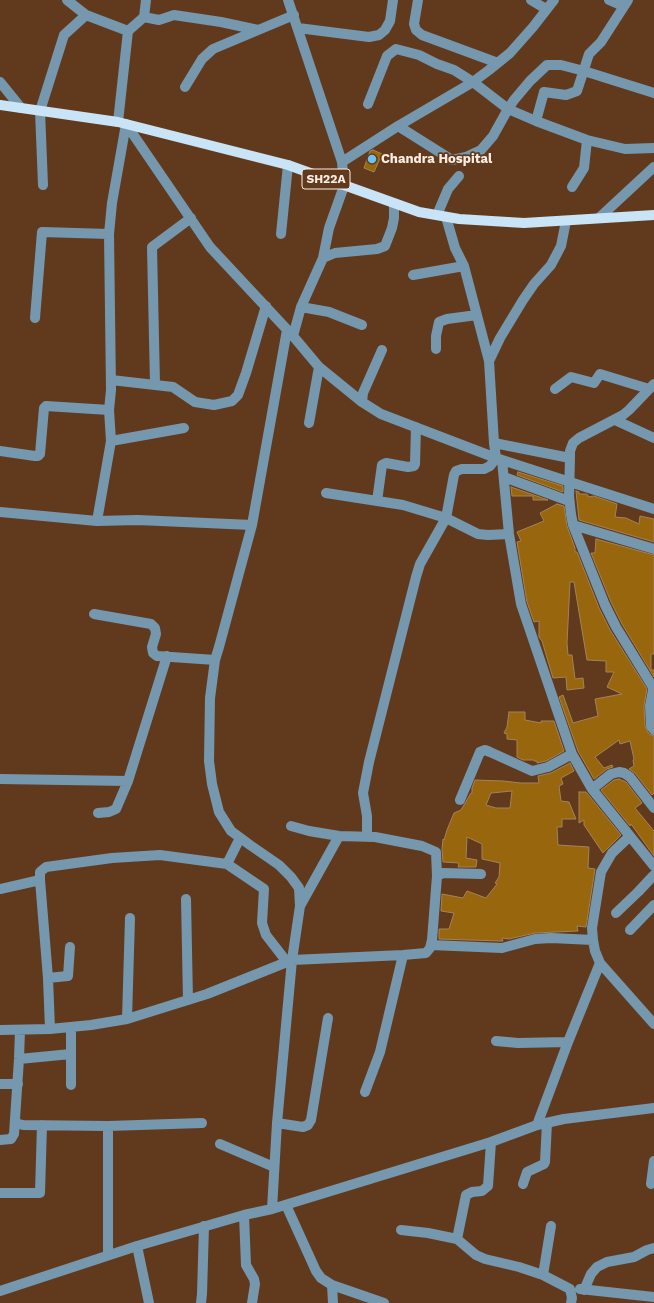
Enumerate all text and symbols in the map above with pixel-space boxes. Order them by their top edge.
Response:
place label: Chandra Hospital [381,151,492,167]
marker: Chandra Hospital [366,153,378,165]
road number: SH22A [302,169,350,189]

